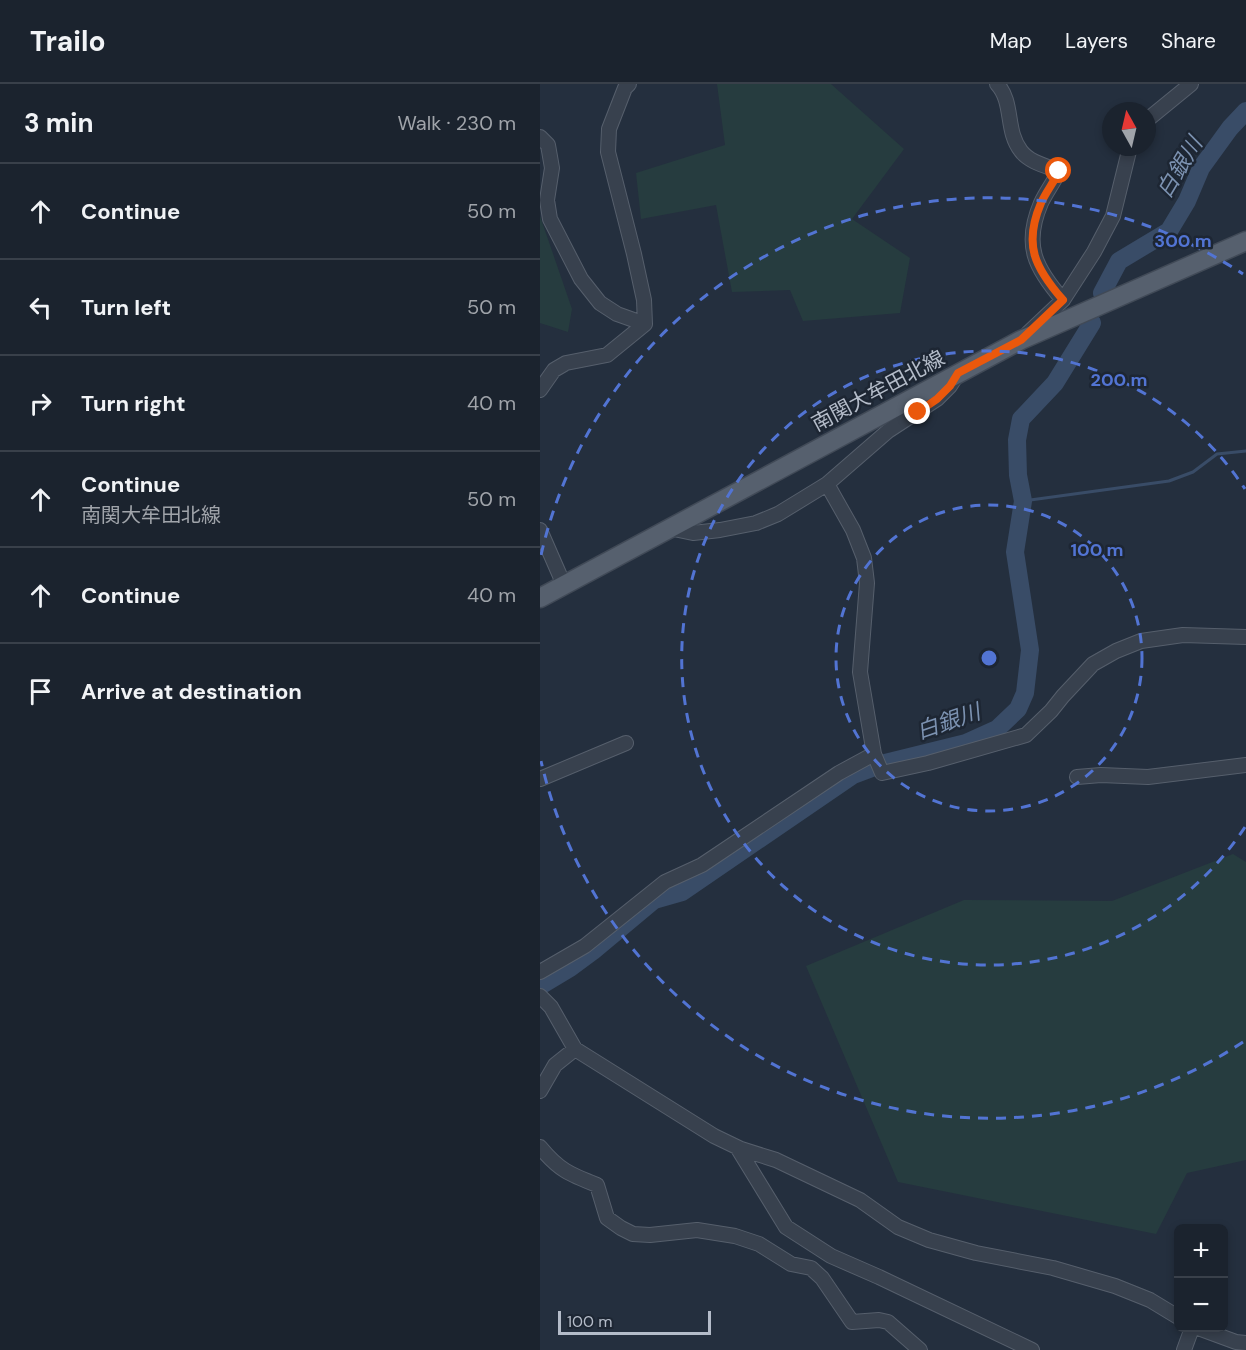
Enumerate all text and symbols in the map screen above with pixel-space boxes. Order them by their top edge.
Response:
text: Trailo [30,23,106,60]
text: Map [990,27,1032,55]
text: Layers [1065,27,1128,55]
text: Share [1161,27,1216,55]
north arrow [1102,102,1156,156]
text: 3 min [24,106,93,140]
text: Walk · 230 m [397,110,516,136]
water label: 白銀川 [1150,130,1210,203]
route start [1045,157,1071,183]
icon: ahead [24,195,57,228]
text: Continue [81,197,180,226]
text: 50 m [467,198,516,224]
text: 300 m [1154,229,1212,253]
icon: left [24,291,57,324]
text: Turn left [81,293,171,322]
text: 50 m [467,294,516,320]
street label: 南関大牟田北線 [807,344,949,438]
text: 200 m [1091,368,1147,392]
icon: right [24,387,57,420]
text: Turn right [81,389,186,418]
text: 40 m [467,390,516,416]
route end [904,398,930,424]
text: Continue [81,470,180,499]
icon: ahead [24,483,57,516]
text: 50 m [467,486,516,512]
text: 南関大牟田北線 [81,502,221,528]
text: 100 m [1070,538,1124,562]
icon: ahead [24,579,57,612]
text: Continue [81,581,180,610]
text: 40 m [467,582,516,608]
centre of rings [979,648,999,668]
icon: arrive [24,675,57,708]
text: Arrive at destination [81,677,302,706]
water label: 白銀川 [912,696,986,746]
map controls [1174,1224,1228,1332]
button: + [1174,1224,1228,1278]
button: − [1174,1278,1228,1332]
scale bar [558,1308,711,1336]
text: 100 m [567,1311,612,1332]

